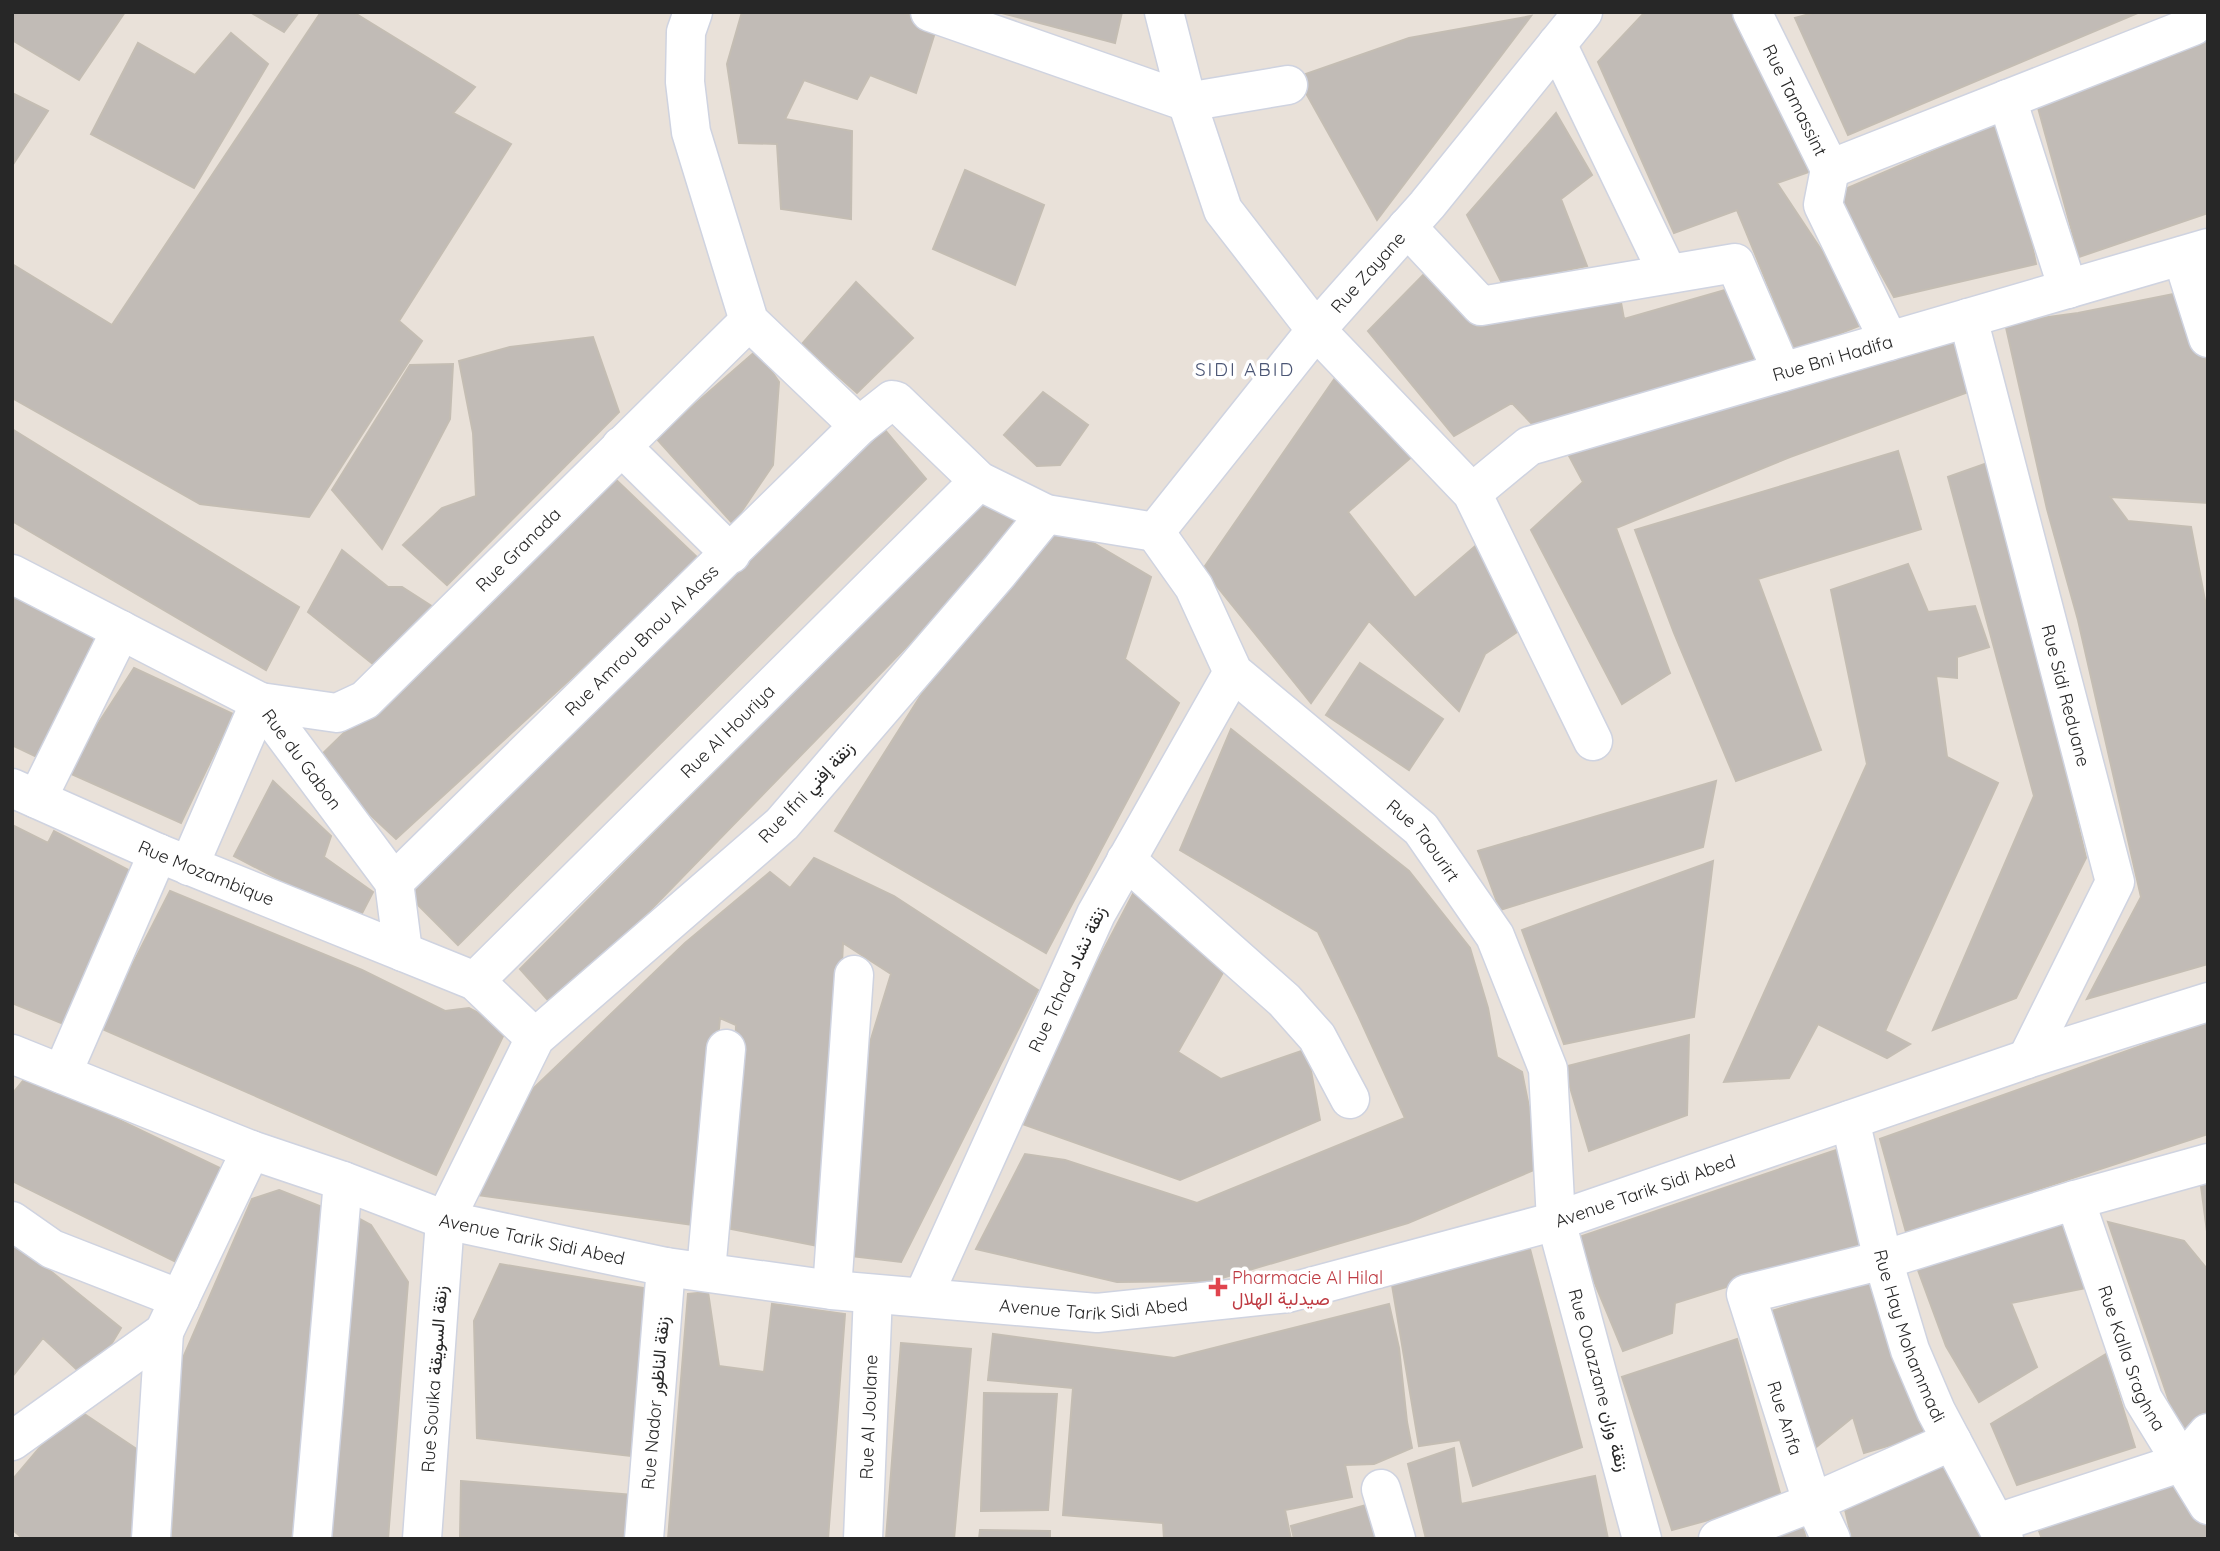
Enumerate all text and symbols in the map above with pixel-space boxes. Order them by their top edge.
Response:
street label: Rue Tamassint [1758,40,1833,159]
street label: Rue Zayane [1325,226,1410,317]
street label: Rue Bni Hadifa [1770,329,1895,386]
district label: SIDI ABID [1195,357,1295,381]
street label: Rue Granada [470,502,565,596]
street label: Rue Amrou Bnou Al Aass [559,559,723,720]
street label: Rue Sidi Reduane [2037,622,2096,769]
street label: Rue Al Houriya [675,679,779,783]
street label: Rue du Gabon [257,704,347,814]
street label: Rue Ifni زنقة إفني [753,736,862,850]
street label: Rue Taourirt [1382,794,1465,886]
street label: Rue Mozambique [135,834,278,910]
street label: Rue Tchad زنقة نشاد [1023,902,1111,1056]
street label: Avenue Tarik Sidi Abed [1552,1149,1738,1232]
street label: Avenue Tarik Sidi Abed [437,1208,627,1269]
street label: Rue Hay Mohammadi [1869,1247,1951,1426]
place label: Pharmacie Al Hilal صيدلية الهلال [1232,1266,1383,1310]
marker: Pharmacie Al Hilal صيدلية الهلال [1210,1279,1226,1295]
street label: Rue Kalla Sraghna [2093,1282,2171,1435]
street label: Rue Souika زنقة السويقة [416,1285,452,1473]
street label: Rue Ouazzane زنقة وزان [1564,1286,1634,1474]
street label: Avenue Tarik Sidi Abed [998,1292,1189,1325]
street label: Rue Nador زنقة الناظور [636,1315,674,1491]
street label: Rue Al Joulane [854,1354,882,1480]
street label: Rue Anfa [1762,1378,1808,1458]

